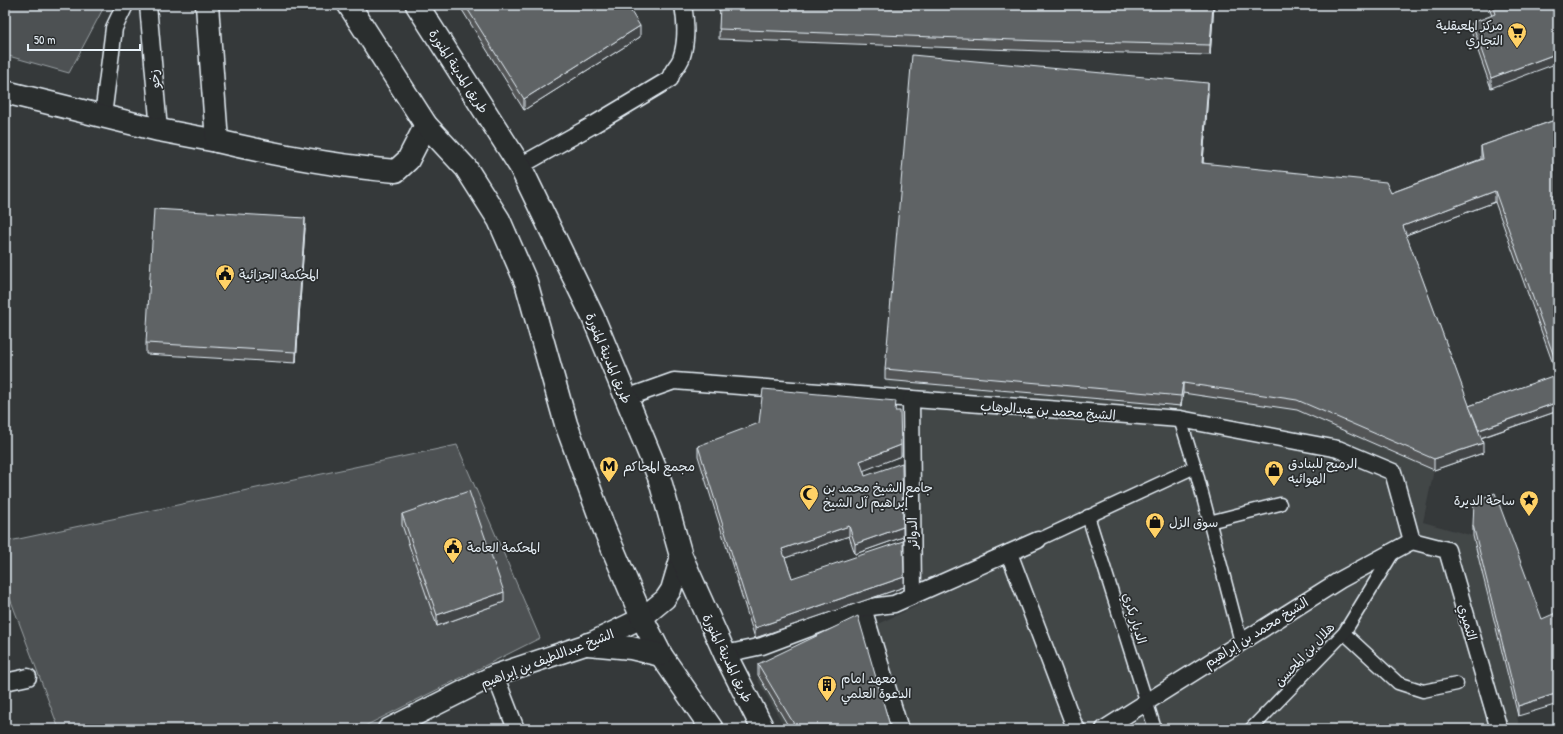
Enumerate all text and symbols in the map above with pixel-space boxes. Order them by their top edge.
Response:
place label: مركز المعيقلية التجاري [1436,16,1503,50]
supermarket icon: مركز المعيقلية التجاري [1506,21,1528,49]
street label: طريق المدينة المنورة [425,25,493,117]
scale bar [28,26,140,52]
text: 50 m [34,31,55,48]
street label: زخو [144,69,164,90]
public building icon: المحكمة الجزائية [214,263,236,291]
place label: المحكمة الجزائية [239,265,319,283]
street label: طريق المدينة المنورة [582,310,636,406]
street label: الشيخ محمد بن عبدالوهاب [980,396,1116,425]
place label: الرميح للبنادق الهوائيه [1288,454,1357,487]
metro station icon: مجمع المحاكم [598,455,620,483]
place label: مجمع المحاكم [623,457,695,477]
shop icon: الرميح للبنادق الهوائيه [1263,459,1285,487]
place label: جامع الشيخ محمد بن إبراهيم آل الشيخ [823,478,933,513]
mosque icon: جامع الشيخ محمد بن إبراهيم آل الشيخ [798,483,820,511]
place icon: ساحة الديرة [1518,489,1540,517]
place label: ساحة الديرة [1454,491,1515,509]
shop icon: سوق الزل [1144,511,1166,539]
place label: سوق الزل [1169,513,1218,531]
street label: الدوائر [903,517,921,550]
public building icon: المحكمة العامة [442,536,464,564]
place label: المحكمة العامة [467,538,540,556]
street label: الديار بكري [1118,590,1151,646]
street label: الشيخ محمد بن إبراهيم [1200,593,1313,673]
street label: الثميري [1453,602,1482,643]
street label: طريق المدينة المنورة [699,610,757,706]
street label: هلال بن المحسن [1270,618,1338,690]
street label: الشيخ عبداللطيف بن إبراهيم [478,624,617,694]
place label: معهد امام الدعوة العلمي [841,669,912,705]
building icon: معهد امام الدعوة العلمي [816,674,838,702]

